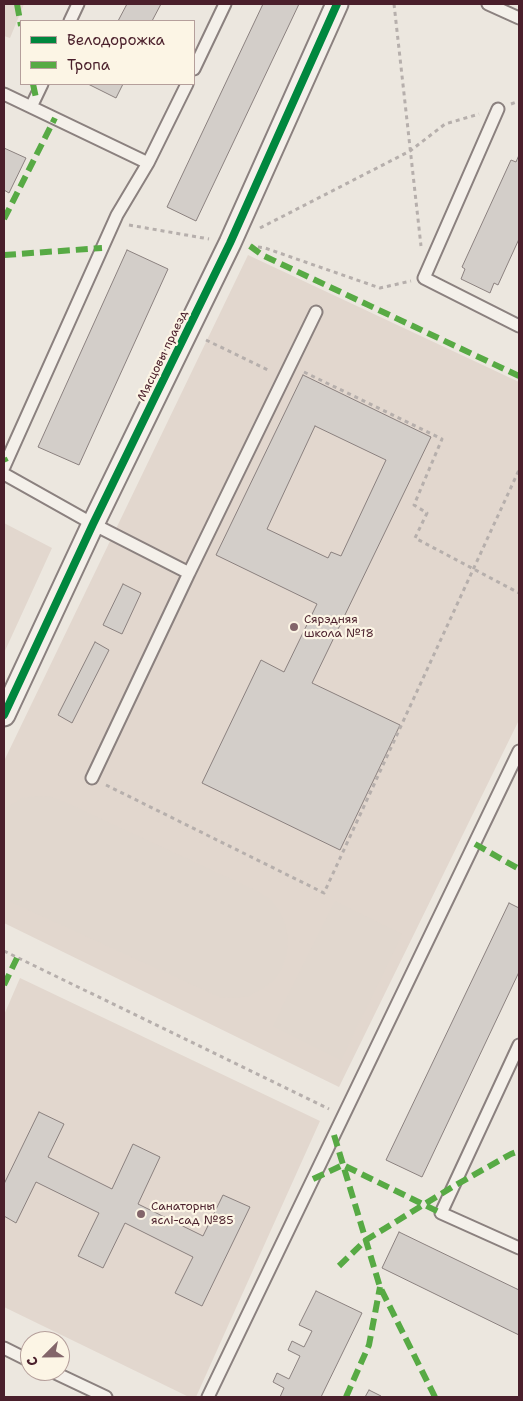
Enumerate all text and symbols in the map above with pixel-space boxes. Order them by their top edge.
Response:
legend [20,20,195,85]
text: Велодорожка [67,30,165,50]
text: Тропа [67,55,110,75]
street label: Мясцовы праезд [135,308,191,404]
place label: Сярэдняя школа №18 [304,613,374,641]
marker: Сярэдняя школа №18 [288,621,300,633]
place label: Санаторны яслі-сад №85 [151,1200,234,1228]
marker: Санаторны яслі-сад №85 [135,1208,147,1220]
north arrow [20,1331,70,1381]
text: С [22,1354,42,1369]

